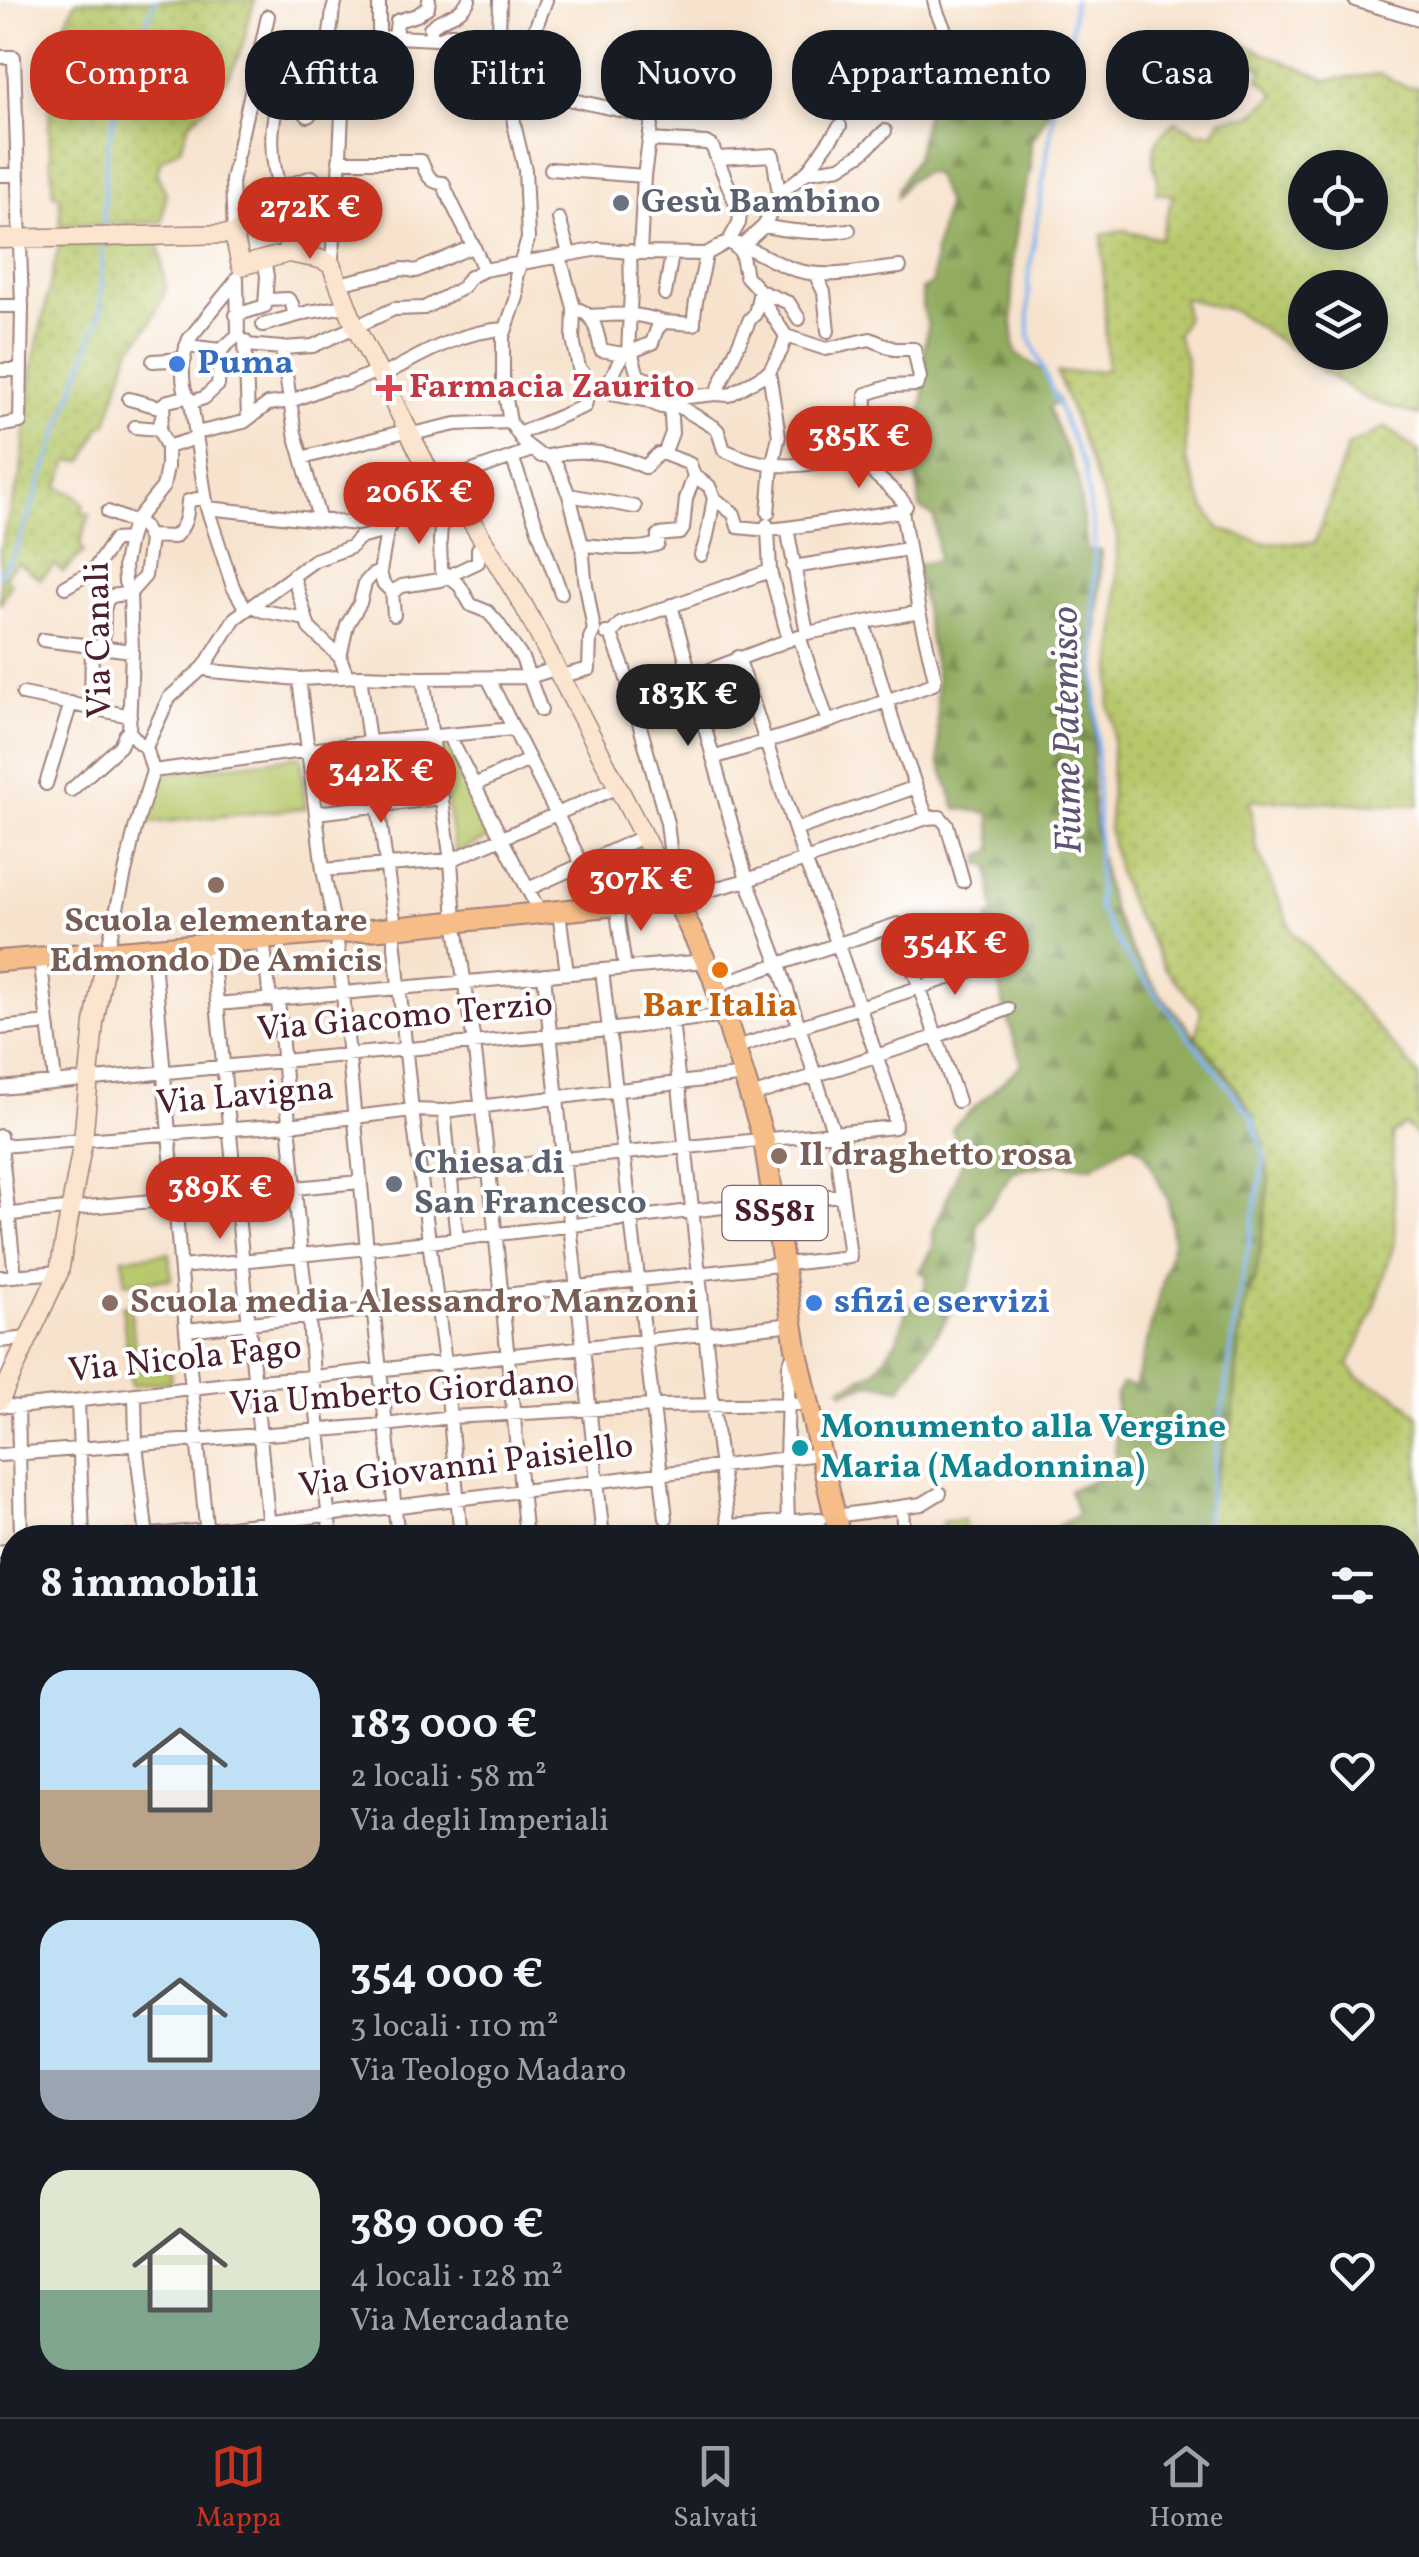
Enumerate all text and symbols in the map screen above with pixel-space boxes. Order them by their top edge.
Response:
chip: Compra [30,30,225,120]
chip: Affitta [245,30,414,120]
chip: Filtri [434,30,581,120]
chip: Nuovo [601,30,772,120]
chip: Appartamento [792,30,1086,120]
chip: Casa [1106,30,1249,120]
map controls [1288,150,1388,370]
button: locate [1288,150,1388,250]
pin: 272K € [229,177,391,262]
place label: Gesù Bambino [641,179,881,227]
text: 272K € [259,187,361,231]
marker: Gesù Bambino [610,192,632,214]
button: layers [1288,270,1388,370]
place label: Puma [197,340,294,388]
marker: Puma [166,353,188,375]
place label: Farmacia Zaurito [409,364,695,412]
marker: Farmacia Zaurito [378,377,400,399]
pin: 385K € [778,406,940,491]
text: 385K € [808,416,910,460]
pin: 206K € [338,462,500,547]
text: 206K € [365,472,473,516]
street label: Via Canali [75,561,125,719]
water label: Fiume Patemisco [1040,606,1098,854]
pin: 183K € [607,664,769,749]
text: 183K € [638,674,738,718]
pin: 342K € [300,741,462,826]
text: 342K € [328,751,434,795]
pin: 307K € [560,849,722,934]
text: 307K € [589,859,693,903]
marker: Scuola elementare Edmondo De Amicis [205,874,227,896]
place label: Scuola elementare Edmondo De Amicis [50,898,382,986]
pin: 354K € [874,913,1036,998]
text: 354K € [903,923,1007,967]
marker: Bar Italia [709,959,731,981]
street label: Via Giacomo Terzio [255,981,555,1055]
place label: Bar Italia [642,983,798,1031]
street label: Via Lavigna [154,1065,336,1129]
place label: Il draghetto rosa [799,1132,1073,1180]
place label: Chiesa di San Francesco [414,1140,647,1228]
marker: Il draghetto rosa [768,1145,790,1167]
pin: 389K € [139,1157,301,1242]
text: 389K € [168,1167,272,1211]
marker: Chiesa di San Francesco [383,1173,405,1195]
road number: SS581 [722,1186,828,1240]
place label: Scuola media Alessandro Manzoni [130,1279,699,1327]
place label: sfizi e servizi [834,1279,1050,1327]
marker: Scuola media Alessandro Manzoni [99,1292,121,1314]
marker: sfizi e servizi [803,1292,825,1314]
street label: Via Nicola Fago [66,1324,304,1396]
street label: Via Umberto Giordano [228,1358,576,1430]
place label: Monumento alla Vergine Maria (Madonnina) [820,1404,1226,1492]
street label: Via Giovanni Paisiello [296,1423,636,1511]
marker: Monumento alla Vergine Maria (Madonnina) [789,1437,811,1459]
text: 8 immobili [40,1556,259,1615]
icon: filters [1325,1558,1380,1613]
text: 183 000 € [350,1697,537,1756]
icon: home [120,1710,240,1830]
icon: heart [1325,1743,1380,1798]
text: 2 locali · 58 m² [350,1756,547,1800]
text: Via degli Imperiali [350,1800,609,1844]
text: 354 000 € [350,1947,543,2006]
icon: home [120,1960,240,2080]
icon: heart [1325,1993,1380,2048]
text: 3 locali · 110 m² [350,2006,559,2050]
text: Via Teologo Madaro [350,2050,626,2094]
text: 389 000 € [350,2197,544,2256]
icon: home [120,2210,240,2330]
icon: heart [1325,2243,1380,2298]
text: 4 locali · 128 m² [350,2256,563,2300]
text: Via Mercadante [350,2300,569,2344]
tab: Mappa [196,2439,282,2538]
tab: Salvati [673,2439,758,2538]
tab: Home [1149,2439,1223,2538]

